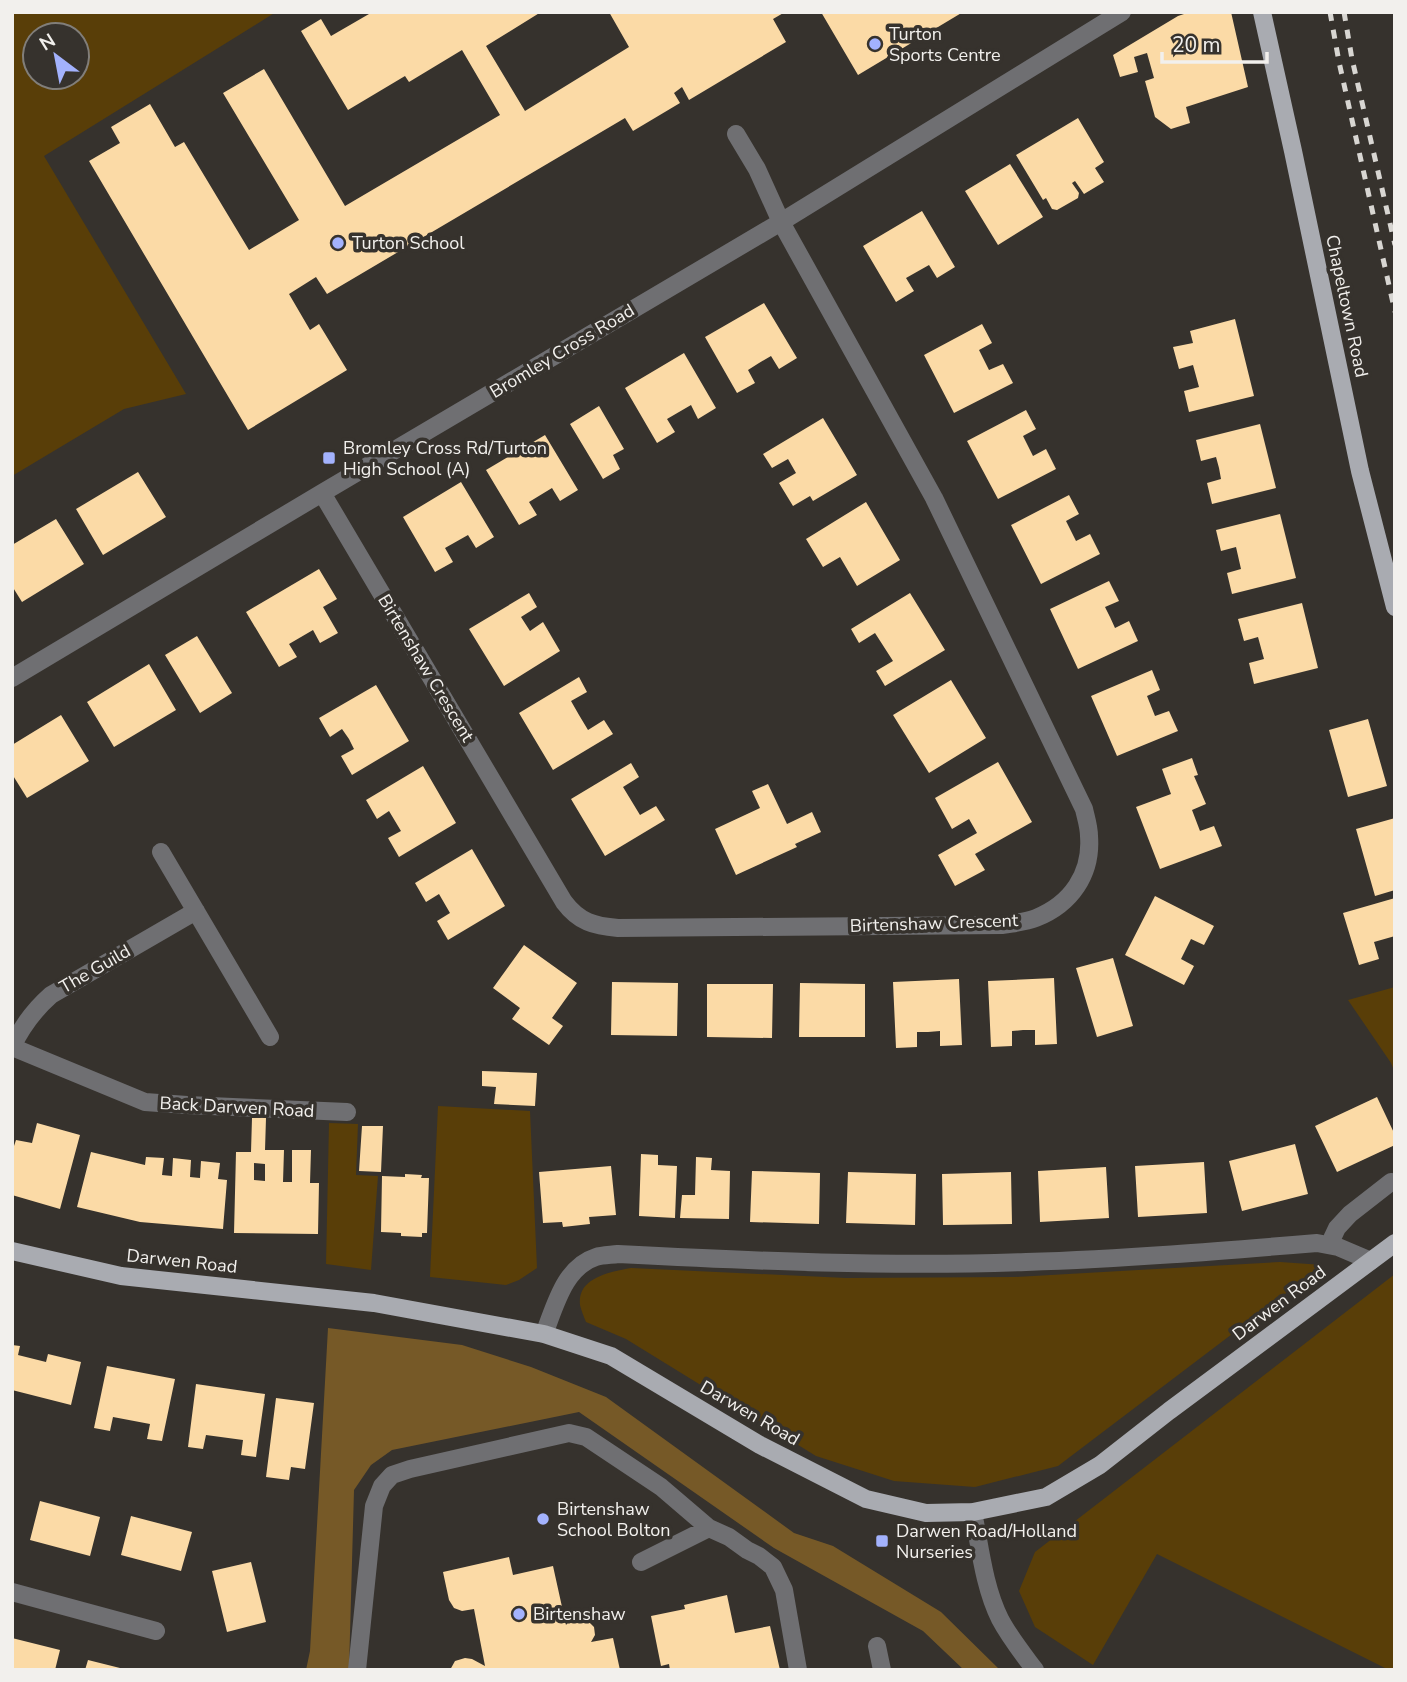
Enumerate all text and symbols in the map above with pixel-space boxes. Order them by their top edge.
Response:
north arrow [21,21,91,91]
scale bar [1162,21,1267,65]
place label: Turton Sports Centre [889,22,1001,67]
text: N [35,28,60,57]
text: 20 m [1172,31,1221,59]
marker: Turton Sports Centre [867,36,883,52]
place label: Turton School [352,231,465,255]
street label: Chapeltown Road [1320,233,1374,379]
marker: Turton School [330,235,346,251]
street label: Bromley Cross Road [485,298,639,404]
place label: Bromley Cross Rd/Turton High School (A) [343,436,547,481]
marker: Bromley Cross Rd/Turton High School (A) [321,450,337,466]
street label: Birtenshaw Crescent [372,590,480,747]
street label: Birtenshaw Crescent [849,908,1019,938]
street label: The Guild [55,939,135,999]
street label: Back Darwen Road [159,1091,315,1123]
street label: Darwen Road [125,1243,239,1279]
street label: Darwen Road [1227,1260,1331,1346]
street label: Darwen Road [696,1375,804,1451]
place label: Birtenshaw School Bolton [557,1497,670,1542]
marker: Birtenshaw School Bolton [535,1511,551,1527]
place label: Darwen Road/Holland Nurseries [896,1519,1077,1564]
marker: Darwen Road/Holland Nurseries [874,1533,890,1549]
place label: Birtenshaw [533,1602,626,1626]
marker: Birtenshaw [511,1606,527,1622]

